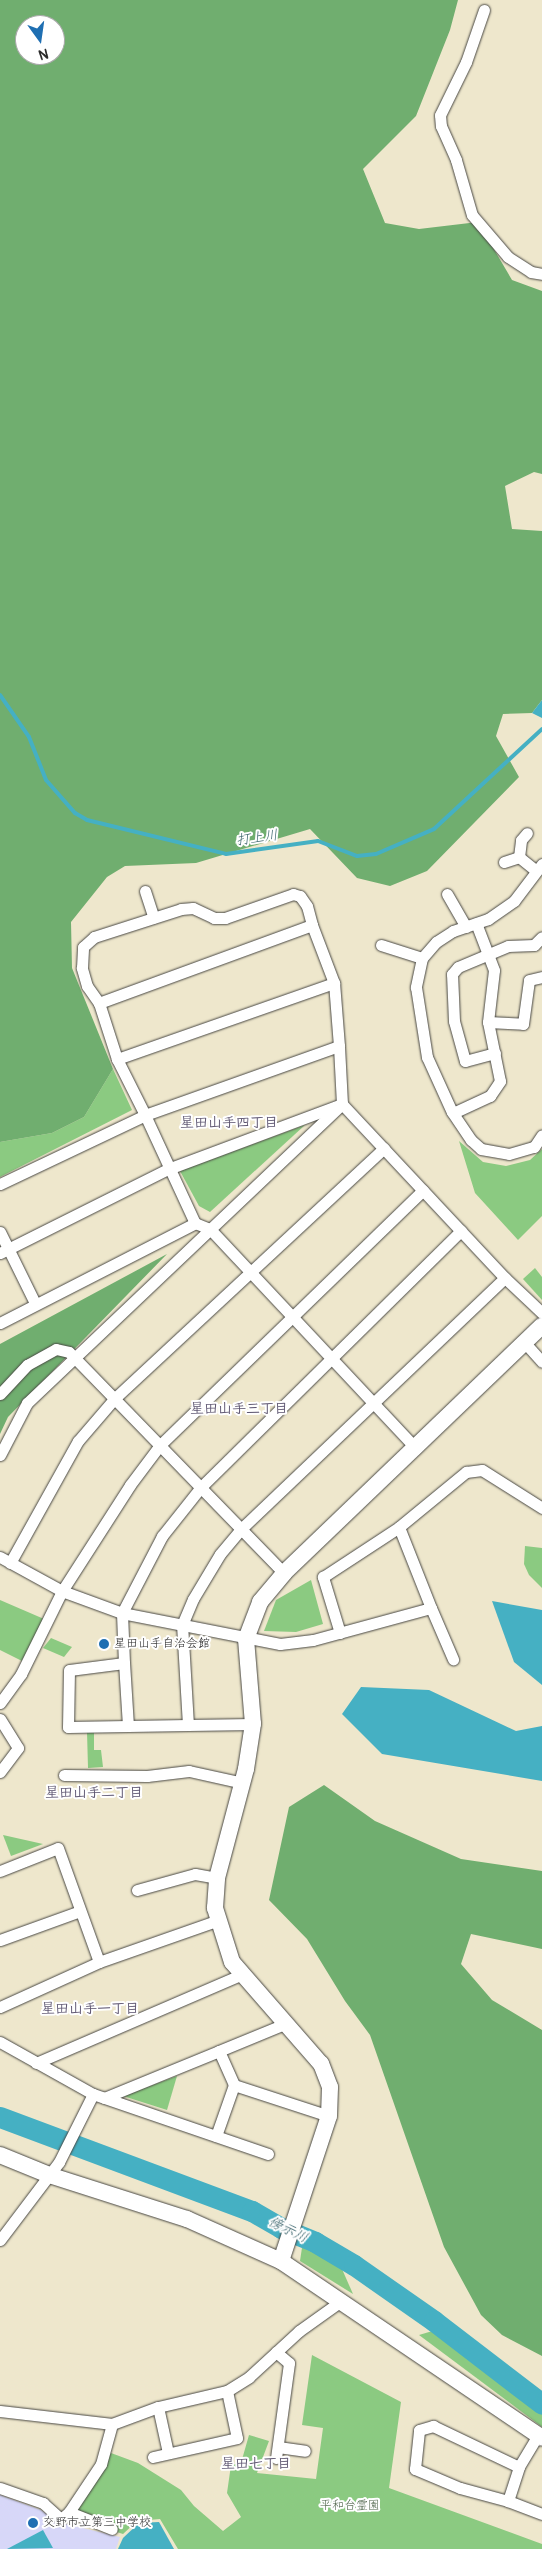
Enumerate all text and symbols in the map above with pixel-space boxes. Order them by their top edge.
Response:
north arrow [15,15,65,65]
text: N [37,45,50,63]
water label: 打上川 [235,827,279,849]
district label: 星田山手四丁目 [180,1115,278,1131]
district label: 星田山手三丁目 [190,1401,288,1417]
place label: 星田山手自治会館 [114,1637,210,1651]
marker: 星田山手自治会館 [98,1638,110,1650]
district label: 星田山手二丁目 [45,1785,143,1801]
district label: 星田山手一丁目 [41,2001,139,2017]
water label: 傍示川 [265,2213,311,2247]
district label: 星田七丁目 [221,2456,291,2472]
park label: 平和台霊園 [320,2499,380,2513]
place label: 交野市立第三中学校 [43,2516,151,2530]
marker: 交野市立第三中学校 [27,2517,39,2529]

